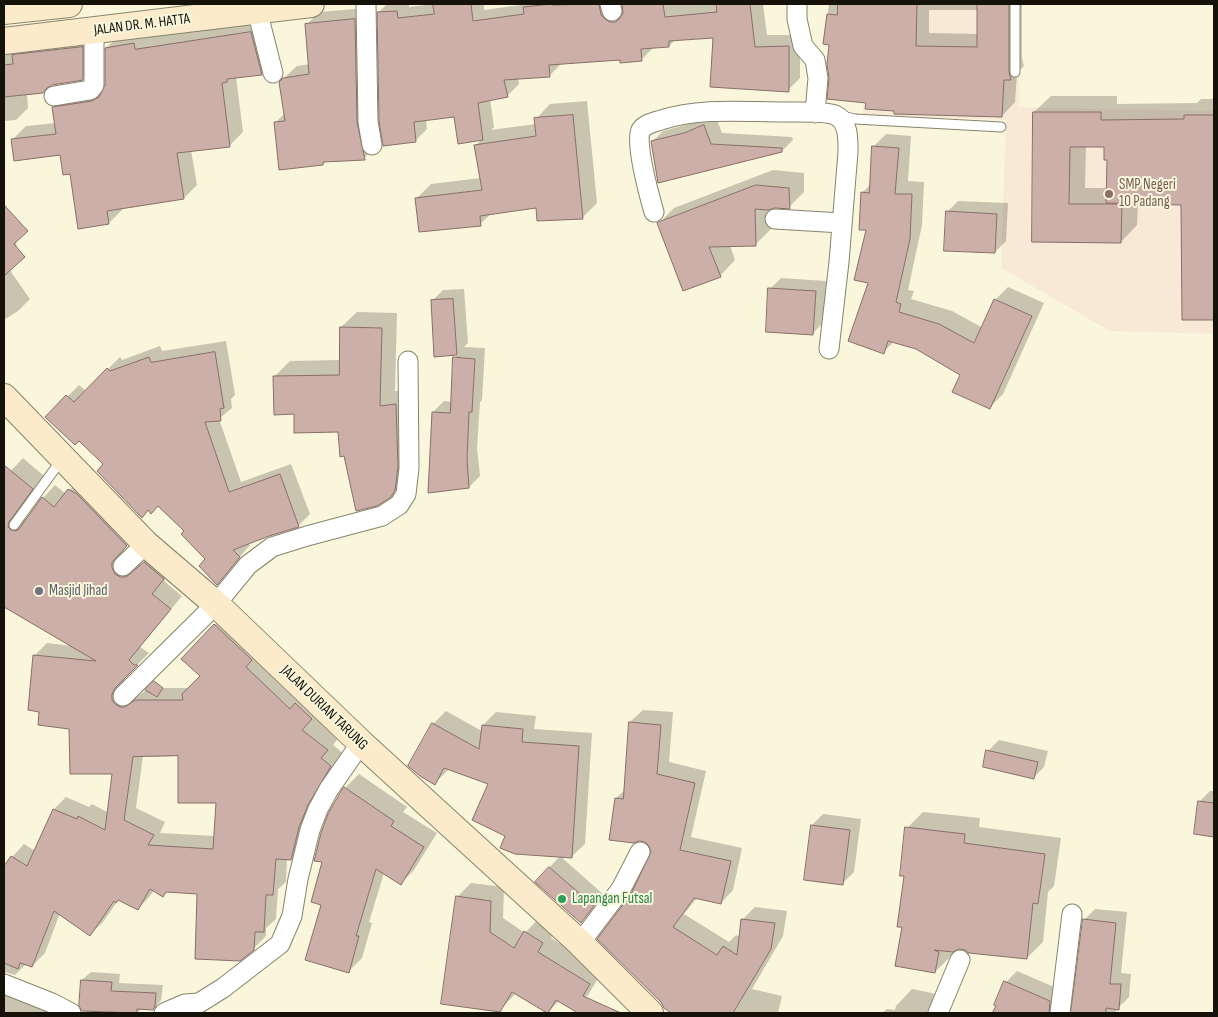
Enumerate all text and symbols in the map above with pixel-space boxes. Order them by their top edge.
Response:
street label: JALAN DR. M. HATTA [93,10,191,40]
place label: SMP Negeri 10 Padang [1119,176,1176,211]
marker: SMP Negeri 10 Padang [1103,188,1115,200]
place label: Masjid Jihad [49,582,107,600]
marker: Masjid Jihad [33,585,45,597]
street label: JALAN DURIAN TARUNG [277,662,371,754]
place label: Lapangan Futsal [572,890,652,908]
marker: Lapangan Futsal [556,893,568,905]

